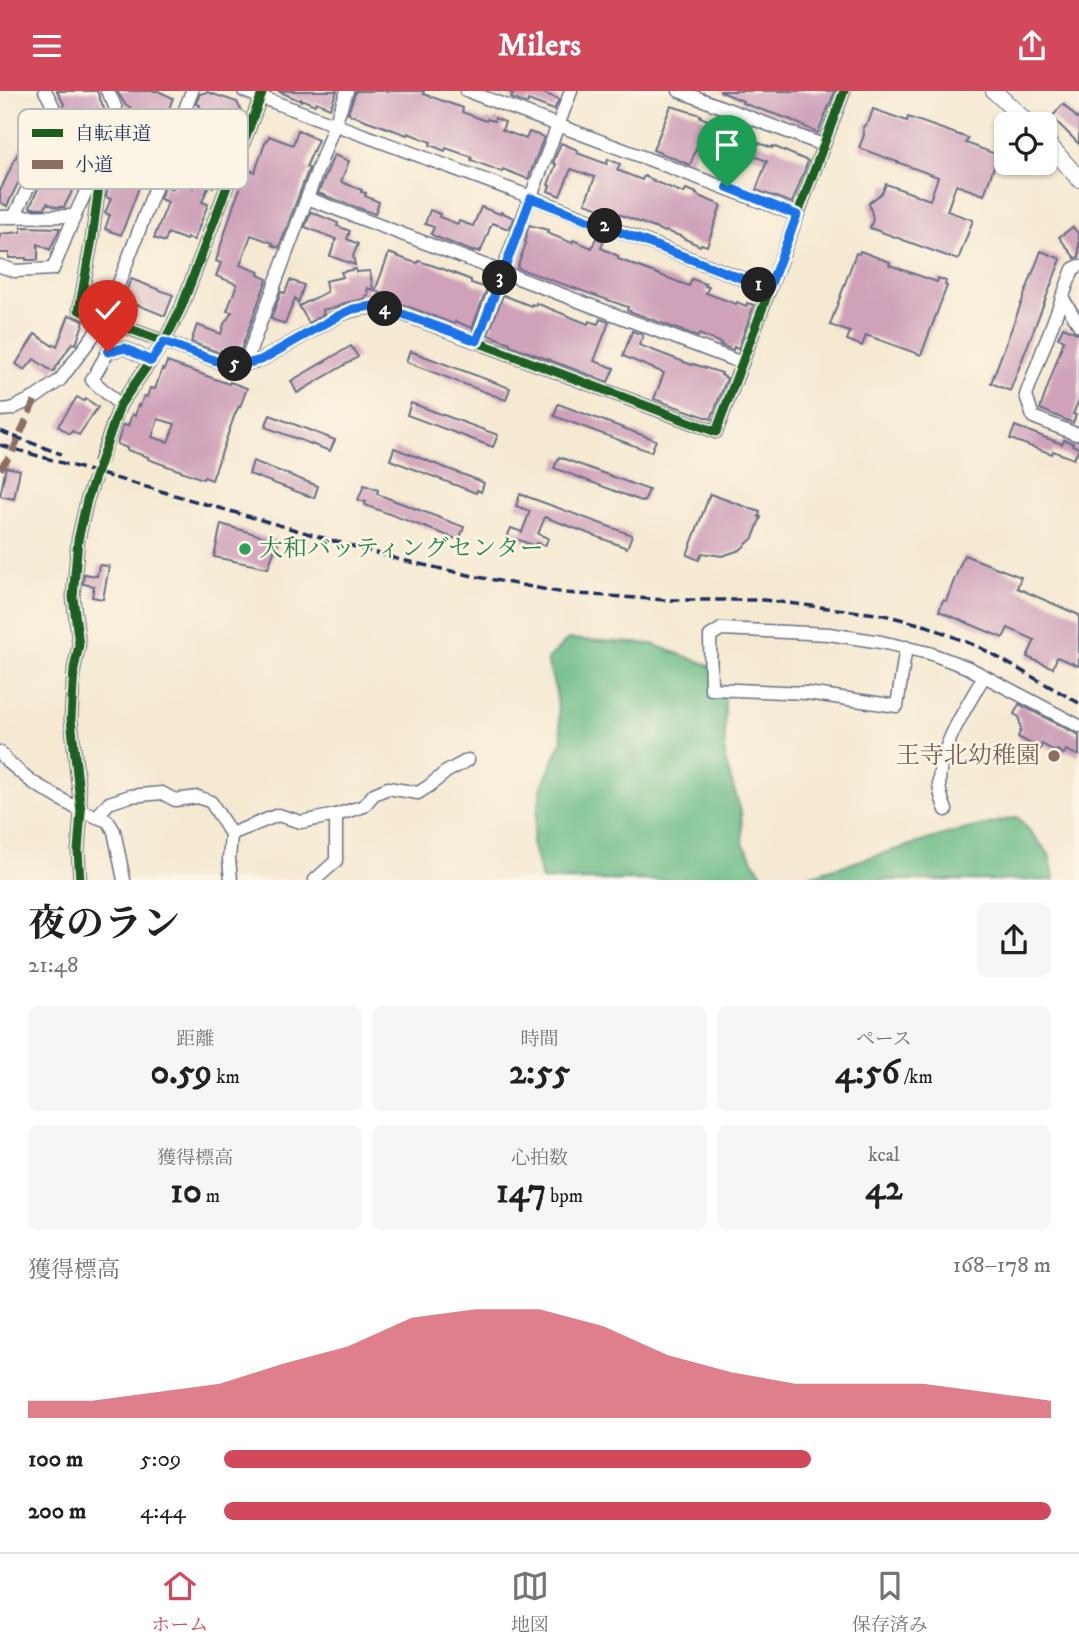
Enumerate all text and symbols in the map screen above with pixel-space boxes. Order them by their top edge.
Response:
text: Milers [498,26,581,66]
icon: menu [28,27,66,65]
icon: share [1013,27,1051,65]
legend [18,109,248,189]
map controls [994,112,1057,175]
button: locate [994,112,1057,175]
pin [697,115,757,187]
text: 自転車道 [75,123,151,146]
icon: arrive [708,126,746,164]
text: 小道 [75,154,113,177]
pin: 2 [588,209,622,243]
text: 2 [600,214,609,237]
pin: 3 [482,261,518,295]
text: 3 [496,266,503,289]
pin: 1 [742,267,776,303]
text: 1 [755,273,762,296]
pin [78,280,138,352]
icon: check [89,291,127,329]
pin: 4 [368,291,402,326]
text: 4 [379,297,390,320]
pin: 5 [218,347,252,381]
text: 5 [230,352,239,375]
place label: 大和バッティングセンター [259,534,544,564]
marker: 大和バッティングセンター [237,541,253,557]
place label: 王寺北幼稚園 [896,741,1040,771]
marker: 王寺北幼稚園 [1046,748,1062,764]
text: 夜のラン [28,901,180,949]
button: share [977,903,1051,977]
text: 21:48 [28,951,79,980]
text: 距離 [176,1028,214,1051]
text: 時間 [520,1028,559,1051]
text: ペース [856,1028,912,1051]
text: 0.59 [150,1051,212,1095]
text: 2:55 [509,1051,570,1095]
text: 4:56 [835,1051,900,1095]
text: km [212,1066,240,1089]
text: /km [900,1066,933,1089]
text: kcal [868,1144,899,1167]
text: 獲得標高 [157,1147,233,1170]
text: 心拍数 [511,1147,568,1170]
text: 42 [865,1167,903,1211]
text: 10 [170,1170,202,1214]
text: 147 [496,1170,546,1214]
text: m [202,1185,220,1208]
text: bpm [546,1185,583,1208]
text: 168–178 m [953,1251,1051,1280]
text: 獲得標高 [28,1256,120,1285]
text: 100 m [28,1445,83,1474]
text: 5:09 [140,1445,181,1474]
text: 200 m [28,1497,86,1526]
text: 4:44 [140,1497,186,1526]
tab: ホーム [151,1567,208,1637]
tab: 地図 [511,1567,549,1637]
tab: 保存済み [852,1567,928,1637]

